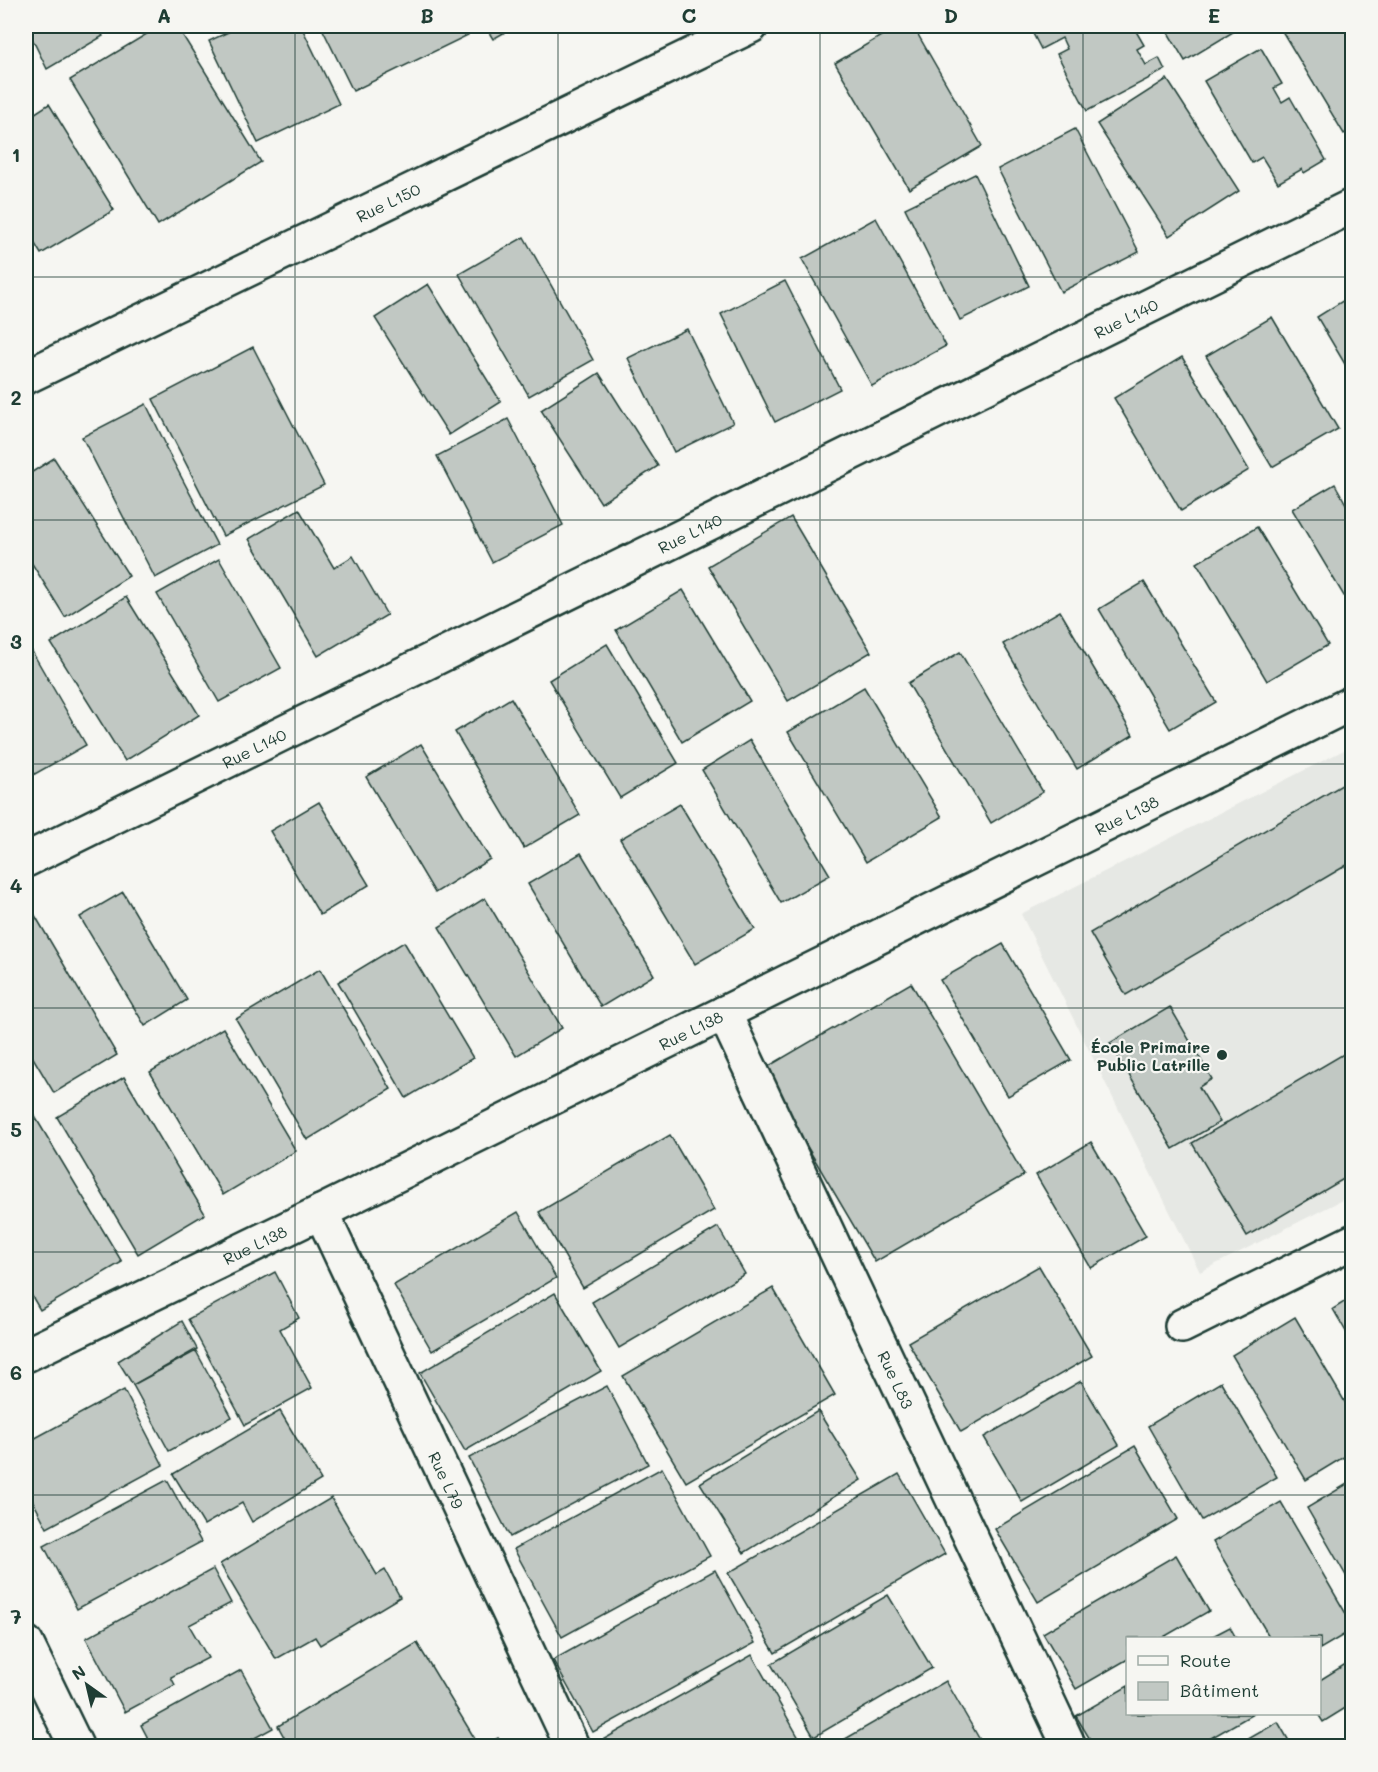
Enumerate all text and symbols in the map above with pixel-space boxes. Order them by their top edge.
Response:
text: A [157,2,171,28]
text: B [420,2,434,28]
text: C [682,2,697,28]
text: D [944,2,958,28]
text: E [1208,2,1220,28]
text: 1 [12,141,20,167]
street label: Rue L150 [352,177,423,226]
street label: Rue L140 [1090,293,1161,342]
text: 2 [10,384,22,410]
street label: Rue L140 [654,508,725,557]
text: 3 [10,628,22,654]
street label: Rue L140 [218,723,289,772]
street label: Rue L138 [1091,790,1162,839]
text: 4 [10,872,23,898]
street label: Rue L138 [655,1005,726,1054]
place label: École Primaire Public Latrille [1090,1036,1210,1075]
marker: École Primaire Public Latrille [1215,1048,1229,1062]
text: 5 [10,1116,22,1142]
street label: Rue L138 [219,1220,290,1269]
street label: Rue L83 [874,1347,919,1412]
text: 6 [10,1359,22,1385]
street label: Rue L79 [424,1448,469,1512]
text: 7 [10,1603,22,1629]
legend [1126,1637,1321,1715]
text: Route [1180,1648,1231,1672]
north arrow [57,1655,117,1715]
text: N [67,1660,89,1684]
text: Bâtiment [1180,1678,1259,1702]

